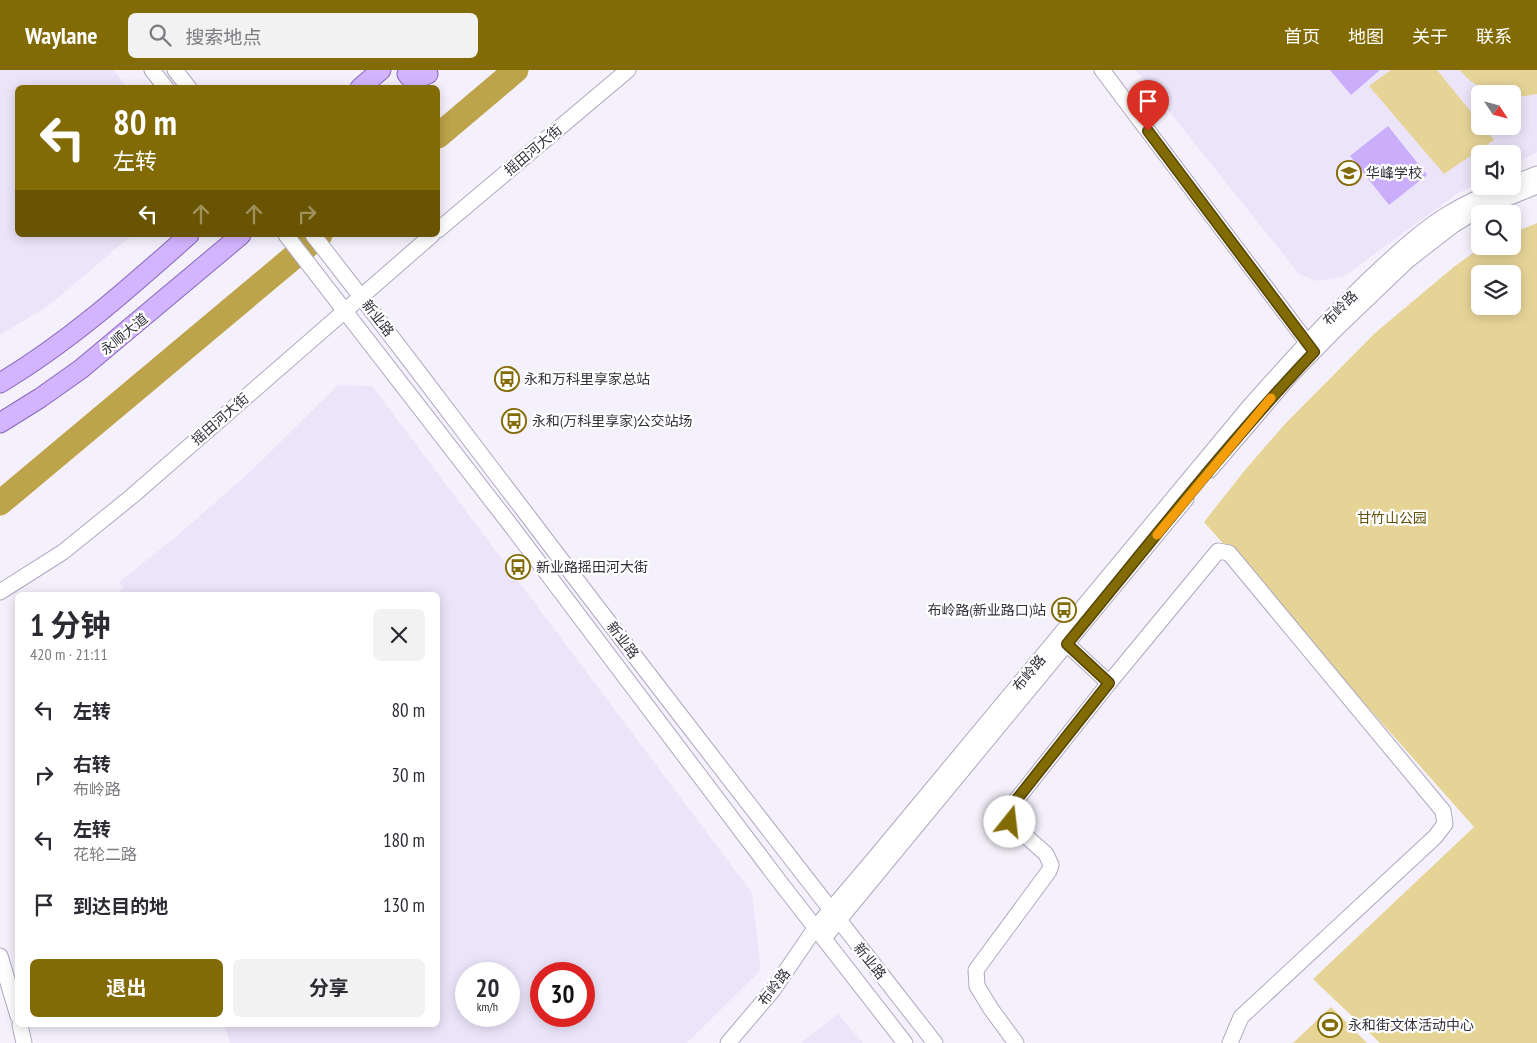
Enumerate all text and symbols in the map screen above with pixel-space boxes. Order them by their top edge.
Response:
search box [128,13,478,58]
text: Waylane [25,20,98,51]
icon: search [146,21,174,49]
text: 搜索地点 [186,25,262,49]
text: 首页 [1284,25,1320,48]
text: 地图 [1348,25,1384,48]
text: 关于 [1412,25,1448,48]
text: 联系 [1476,25,1512,48]
pin [1127,80,1169,131]
north arrow [1471,85,1521,135]
map controls [1471,85,1521,315]
icon: arrive [1134,87,1162,115]
text: 80 m [113,99,177,145]
icon: left [30,105,95,170]
street label: 摇田河大街 [500,121,566,179]
button: sound [1471,145,1521,195]
text: 左转 [113,147,157,175]
school or university icon: 华峰学校 [1336,160,1362,186]
place label: 华峰学校 [1366,164,1422,182]
icon: left [134,200,162,228]
icon: ahead [187,200,215,228]
icon: ahead [240,200,268,228]
icon: right [293,200,321,228]
button: search [1471,205,1521,255]
button: layers [1471,265,1521,315]
street label: 布岭路 [1319,287,1361,329]
street label: 新业路 [358,296,398,340]
street label: 永顺大道 [97,309,151,359]
bus stop icon: 永和万科里享家总站 [494,366,520,392]
place label: 永和万科里享家总站 [524,370,650,388]
street label: 摇田河大街 [188,389,252,449]
bus stop icon: 永和(万科里享家)公交站场 [501,408,527,434]
place label: 永和(万科里享家)公交站场 [532,412,693,430]
park label: 甘竹山公园 [1357,509,1427,527]
bus stop icon: 新业路摇田河大街 [505,554,531,580]
place label: 新业路摇田河大街 [536,558,648,576]
bus stop icon: 布岭路(新业路口)站 [1051,597,1077,623]
place label: 布岭路(新业路口)站 [927,601,1046,619]
text: 1 分钟 [30,605,111,644]
button: close [373,609,425,661]
street label: 新业路 [603,618,643,662]
text: 420 m · 21:11 [30,644,108,664]
street label: 布岭路 [1009,651,1049,695]
icon: left [30,696,58,724]
text: 80 m [392,698,425,722]
text: 左转 [73,699,111,723]
text: 右转 [73,752,111,776]
icon: right [30,761,58,789]
text: 30 m [392,763,425,787]
text: 布岭路 [73,779,121,799]
position arrow [983,795,1035,847]
text: 左转 [73,817,111,841]
icon: left [30,826,58,854]
text: 180 m [383,828,425,852]
text: 花轮二路 [73,844,137,864]
icon: arrive [30,891,58,919]
text: 130 m [383,893,425,917]
text: 到达目的地 [73,894,168,918]
street label: 新业路 [850,939,890,983]
button: 退出 [30,959,223,1017]
button: 分享 [233,959,425,1017]
speed limit sign: 30 [530,962,595,1027]
street label: 布岭路 [754,965,794,1009]
text: 20 [476,972,499,1004]
text: km/h [477,999,498,1014]
sports icon: 永和街文体活动中心 [1317,1012,1343,1038]
place label: 永和街文体活动中心 [1348,1016,1474,1034]

